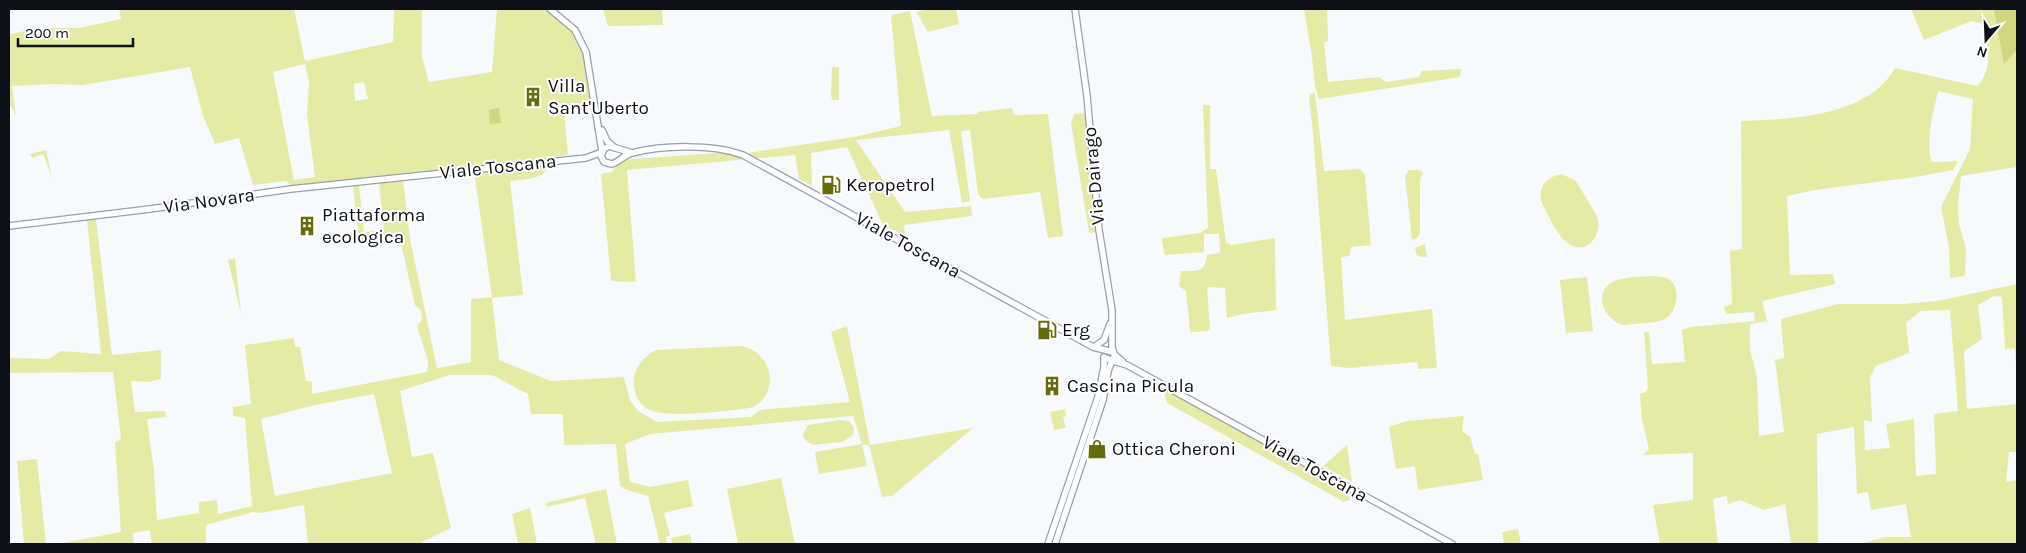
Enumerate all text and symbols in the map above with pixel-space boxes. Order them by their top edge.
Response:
scale bar [18,15,132,47]
north arrow [1961,15,2011,65]
text: 200 m [25,24,69,42]
text: N [1974,42,1989,61]
place label: Villa Sant'Uberto [548,75,649,119]
building icon: Villa Sant'Uberto [522,86,544,108]
street label: Via Dairago [1079,126,1109,226]
street label: Viale Toscana [439,150,557,184]
fuel station icon: Keropetrol [820,174,842,196]
place label: Keropetrol [846,174,935,196]
street label: Via Novara [162,184,256,218]
place label: Piattaforma ecologica [322,204,425,248]
street label: Viale Toscana [852,207,964,283]
building icon: Piattaforma ecologica [296,215,318,237]
fuel station icon: Erg [1036,319,1058,341]
place label: Erg [1062,319,1090,341]
building icon: Cascina Picula [1041,375,1063,397]
place label: Cascina Picula [1067,375,1194,397]
street label: Viale Toscana [1259,431,1371,507]
shop icon: Ottica Cheroni [1086,438,1108,460]
place label: Ottica Cheroni [1112,438,1236,460]

